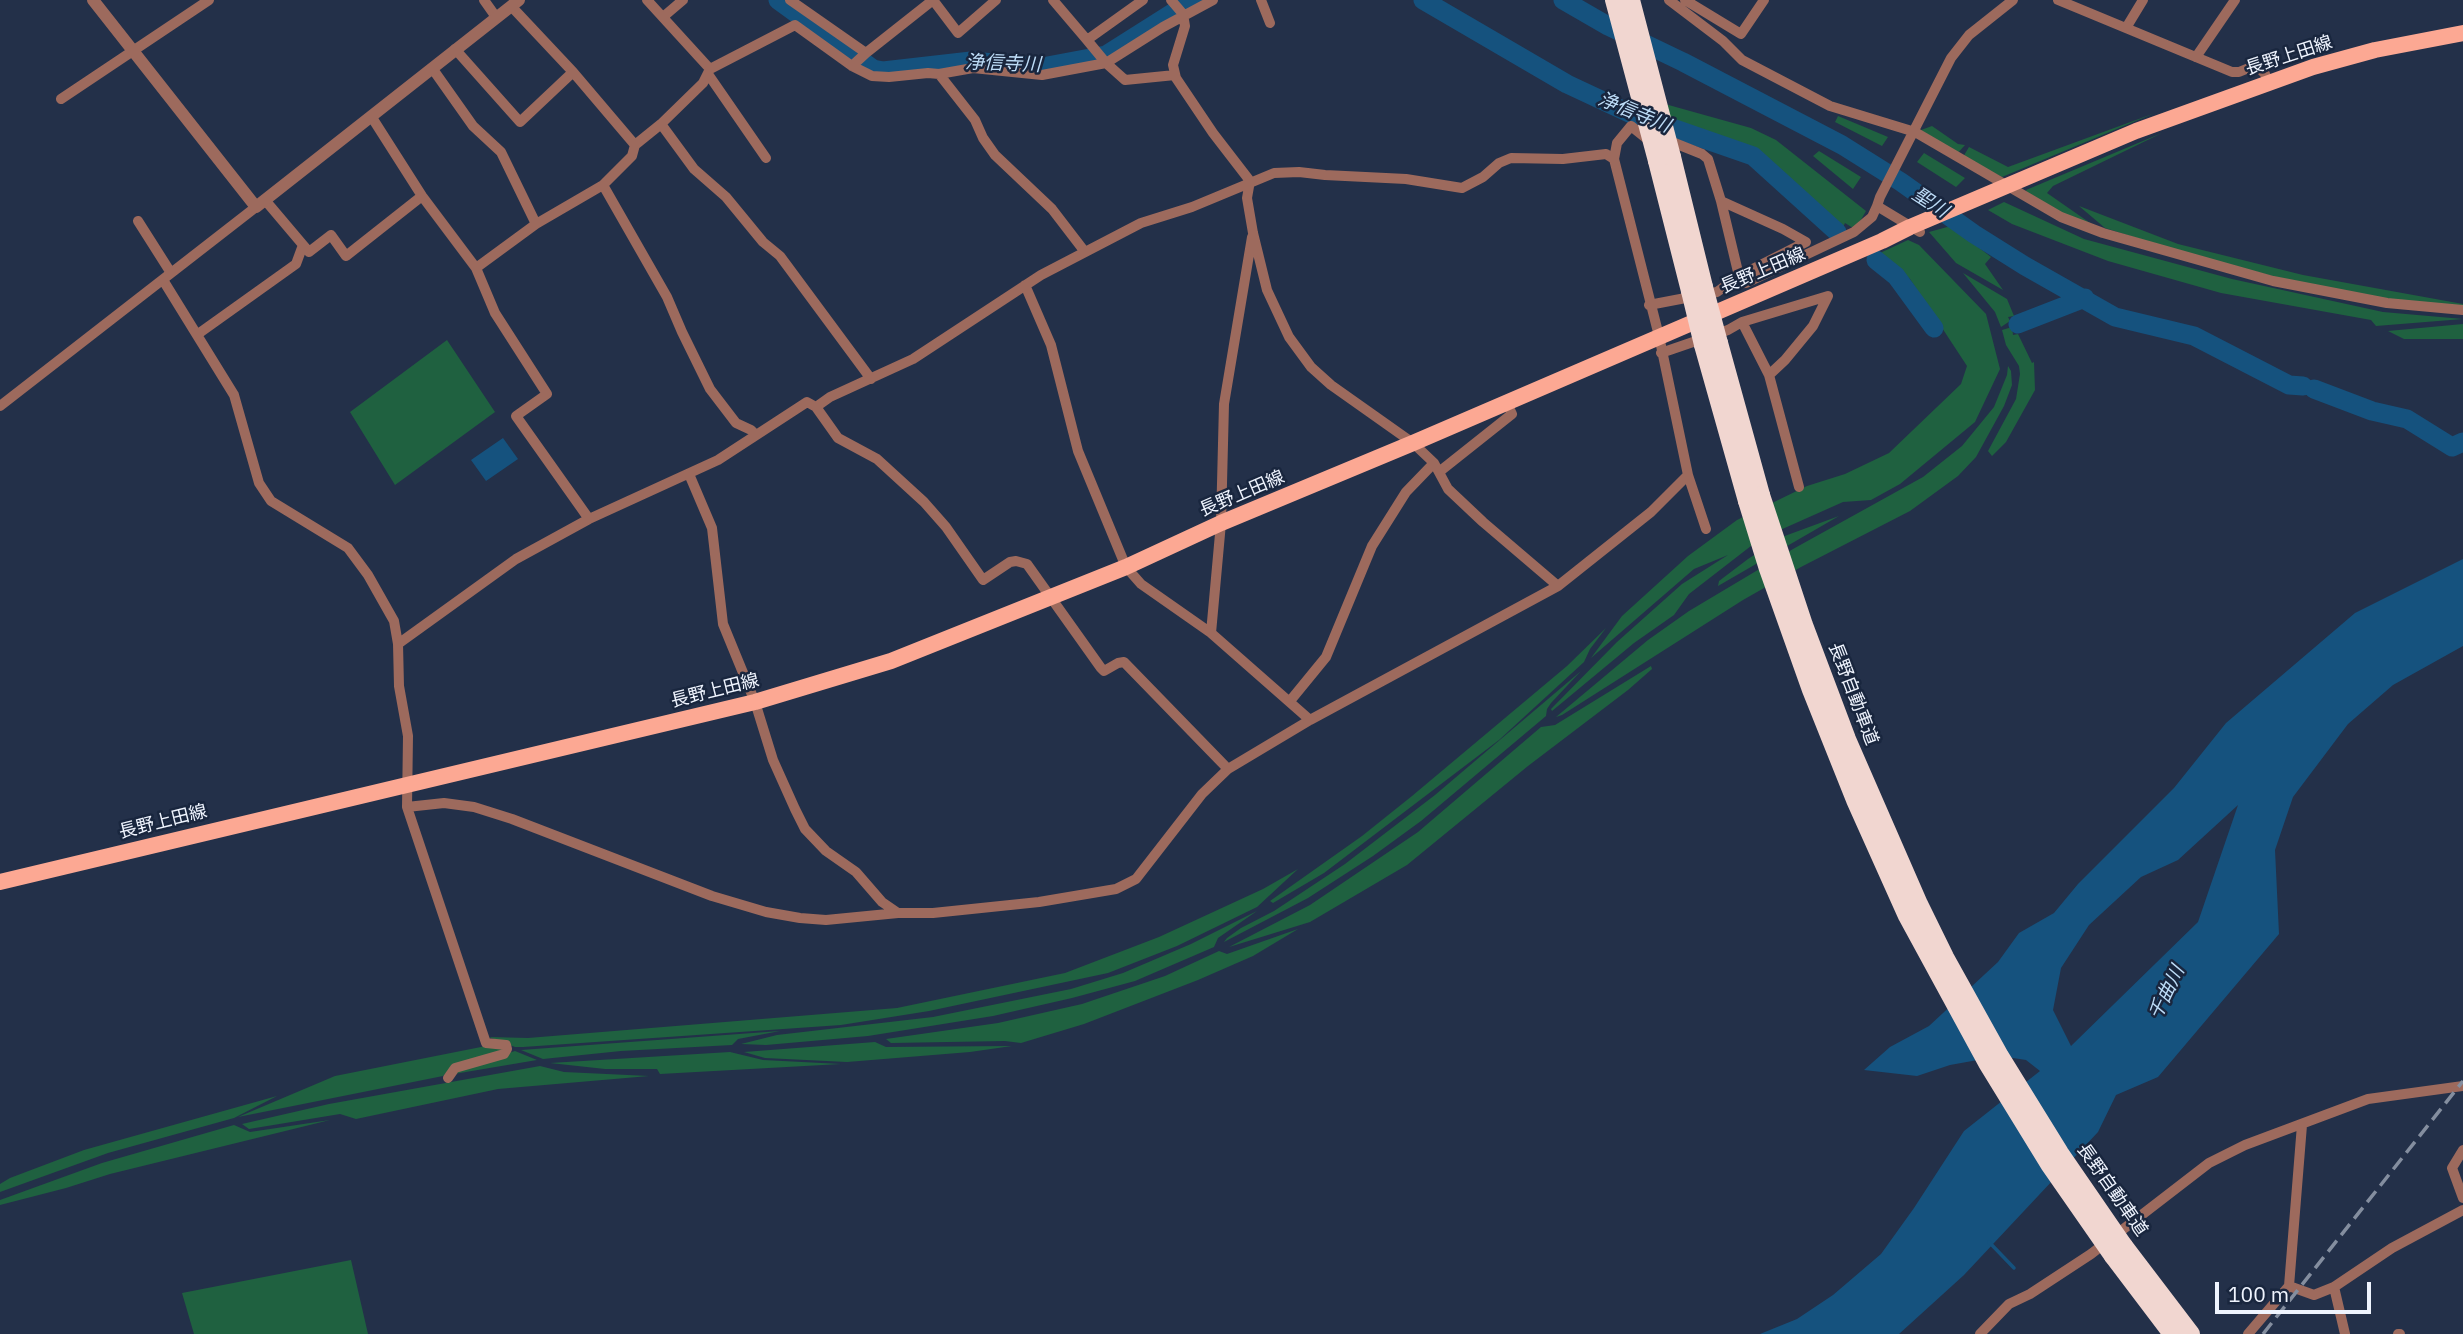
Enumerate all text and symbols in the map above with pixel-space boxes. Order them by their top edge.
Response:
street label: 長野上田線 [2243,32,2335,80]
water label: 浄信寺川 [965,51,1041,77]
water label: 浄信寺川 [1594,88,1674,138]
water label: 聖川 [1908,183,1952,223]
street label: 長野上田線 [1717,243,1809,299]
street label: 長野上田線 [1196,466,1288,522]
street label: 長野自動車道 [1824,640,1882,748]
street label: 長野上田線 [669,670,761,712]
street label: 長野上田線 [117,801,209,843]
water label: 千曲川 [2144,962,2190,1024]
street label: 長野自動車道 [2072,1140,2152,1240]
scale bar [2218,1268,2374,1312]
text: 100 m [2228,1280,2289,1308]

